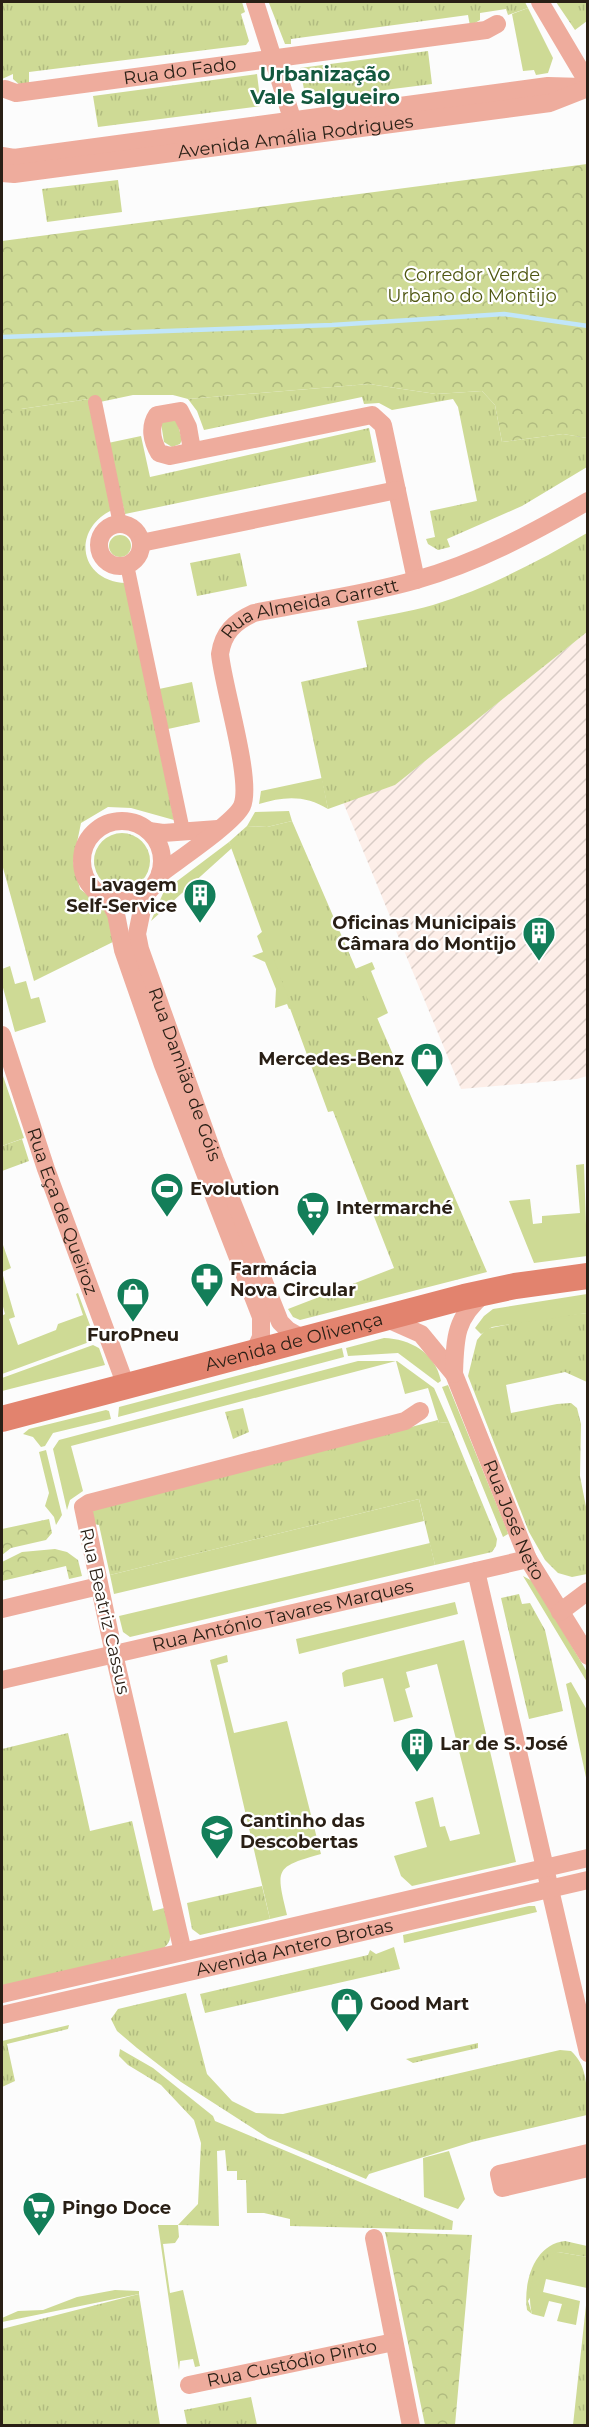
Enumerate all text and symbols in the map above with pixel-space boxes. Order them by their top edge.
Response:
street label: Rua do Fado [122,53,238,90]
district label: Urbanização Vale Salgueiro [249,62,400,109]
street label: Avenida Amália Rodrigues [176,110,415,163]
park label: Corredor Verde Urbano do Montijo [387,264,557,307]
street label: Rua Almeida Garrett [216,574,401,643]
place label: Lavagem Self-Service [66,874,177,917]
building icon: Lavagem Self-Service [182,877,218,924]
place label: Oficinas Municipais Câmara do Montijo [332,912,516,955]
building icon: Oficinas Municipais Câmara do Montijo [521,915,557,962]
street label: Rua Damião de Góis [144,984,226,1164]
shop icon: Mercedes-Benz [409,1041,445,1088]
place label: Mercedes-Benz [258,1048,404,1070]
street label: Rua Eça de Queiroz [22,1125,102,1298]
sports icon: Evolution [149,1171,185,1218]
place label: Evolution [190,1178,280,1200]
supermarket icon: Intermarché [295,1190,331,1237]
place label: Intermarché [336,1197,453,1219]
place label: Farmácia Nova Circular [230,1258,356,1301]
pharmacy icon: Farmácia Nova Circular [189,1261,225,1308]
shop icon: FuroPneu [115,1276,151,1323]
street label: Avenida de Olivença [203,1308,385,1376]
place label: FuroPneu [87,1324,179,1346]
street label: Rua José Neto [478,1457,549,1584]
street label: Rua Beatriz Cassus [75,1526,135,1697]
street label: Rua António Tavares Marques [150,1575,416,1656]
building icon: Lar de S. José [399,1726,435,1773]
place label: Lar de S. José [440,1733,568,1755]
place label: Cantinho das Descobertas [240,1810,365,1853]
school or university icon: Cantinho das Descobertas [199,1813,235,1860]
street label: Avenida Antero Brotas [194,1914,395,1981]
shop icon: Good Mart [329,1986,365,2033]
place label: Good Mart [370,1993,469,2015]
supermarket icon: Pingo Doce [21,2190,57,2237]
place label: Pingo Doce [62,2197,171,2219]
street label: Rua Custódio Pinto [205,2335,379,2392]

